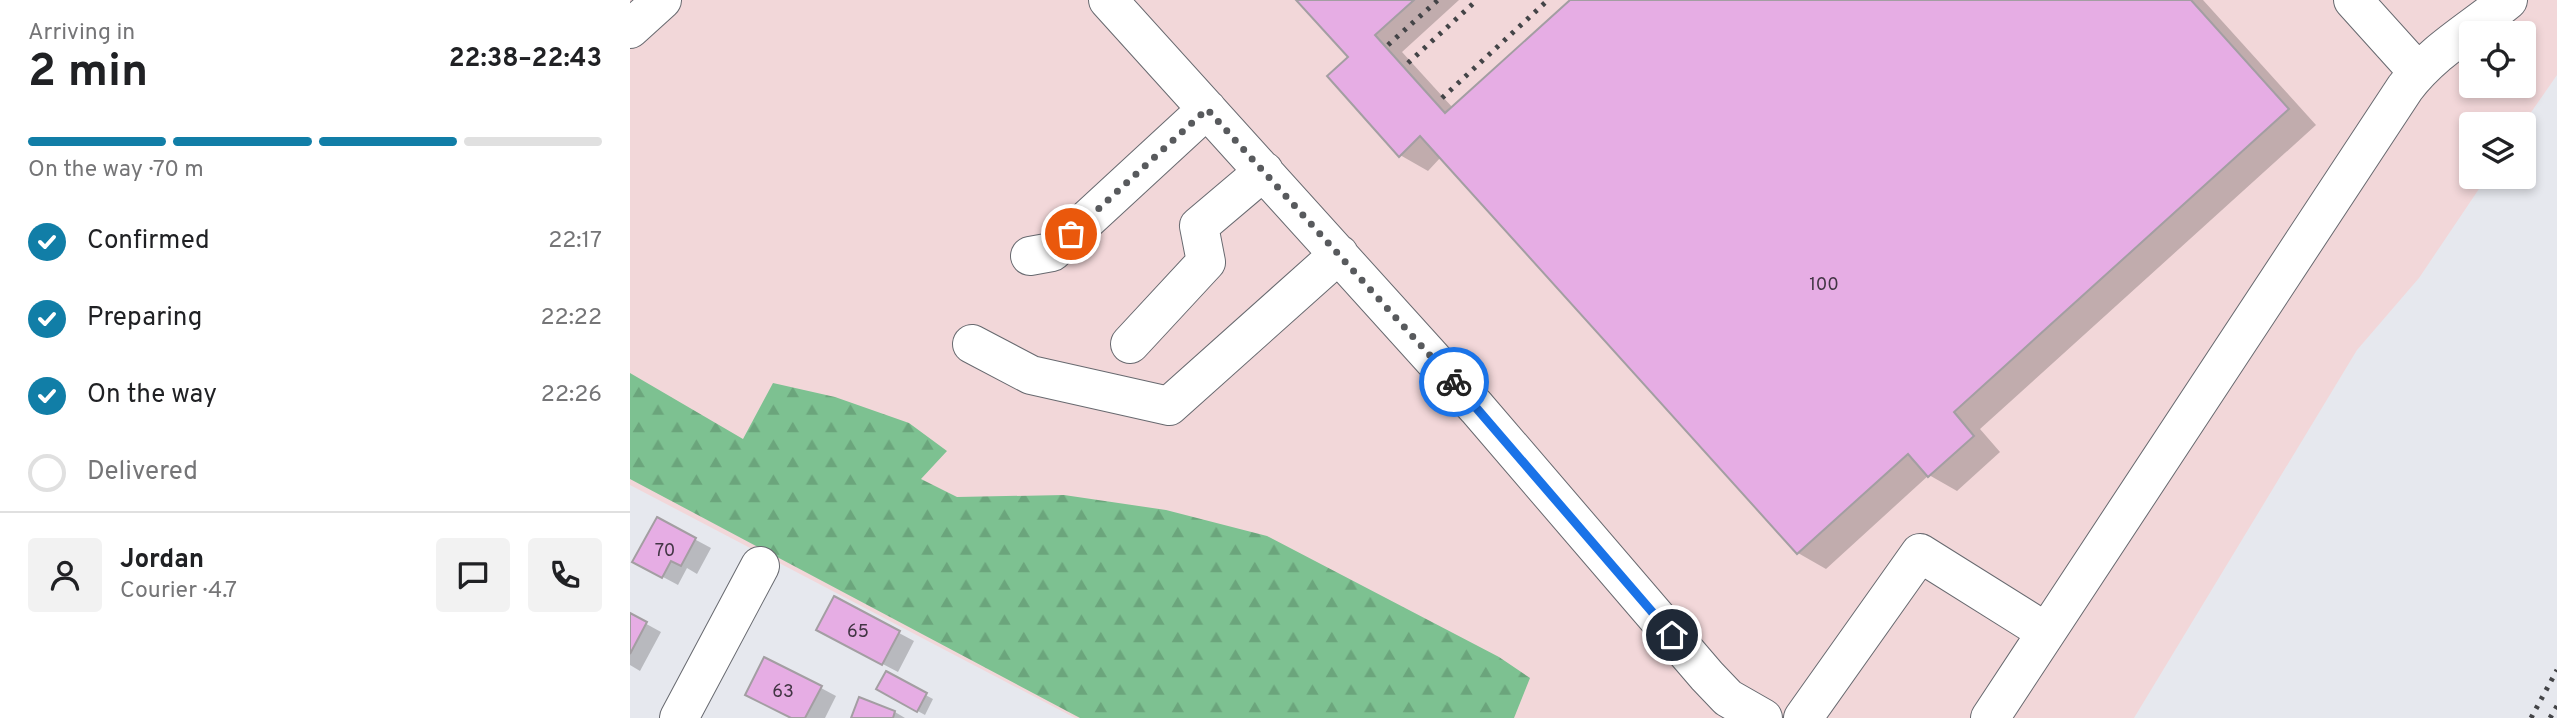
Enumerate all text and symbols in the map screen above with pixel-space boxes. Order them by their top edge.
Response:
text: Arriving in [28,19,135,48]
map controls [2459,21,2536,189]
button: locate [2459,21,2536,98]
text: 22:38–22:43 [449,43,602,76]
text: 2 min [28,44,148,103]
button: layers [2459,112,2536,189]
text: On the way · 70 m [28,156,204,185]
pin [1041,204,1101,264]
icon: bag [1052,215,1090,253]
icon: check [28,223,66,261]
text: Confirmed [87,225,210,258]
text: 22:17 [548,227,602,256]
house number: 100 [1809,274,1839,297]
icon: check [28,300,66,338]
text: Preparing [87,302,202,335]
text: 22:22 [541,304,602,333]
courier [1419,347,1489,417]
icon: bike [1435,363,1473,401]
icon: check [28,377,66,415]
text: On the way [87,379,217,412]
text: 22:26 [541,381,602,410]
text: Delivered [87,456,198,489]
button: person [28,538,102,612]
button: chat [436,538,510,612]
button: phone [528,538,602,612]
house number: 70 [655,540,675,563]
text: Jordan [120,544,204,577]
text: Courier · 4.7 [120,577,237,606]
pin [1642,605,1702,665]
icon: home [1653,616,1691,654]
house number: 65 [847,621,869,644]
house number: 63 [772,681,794,704]

